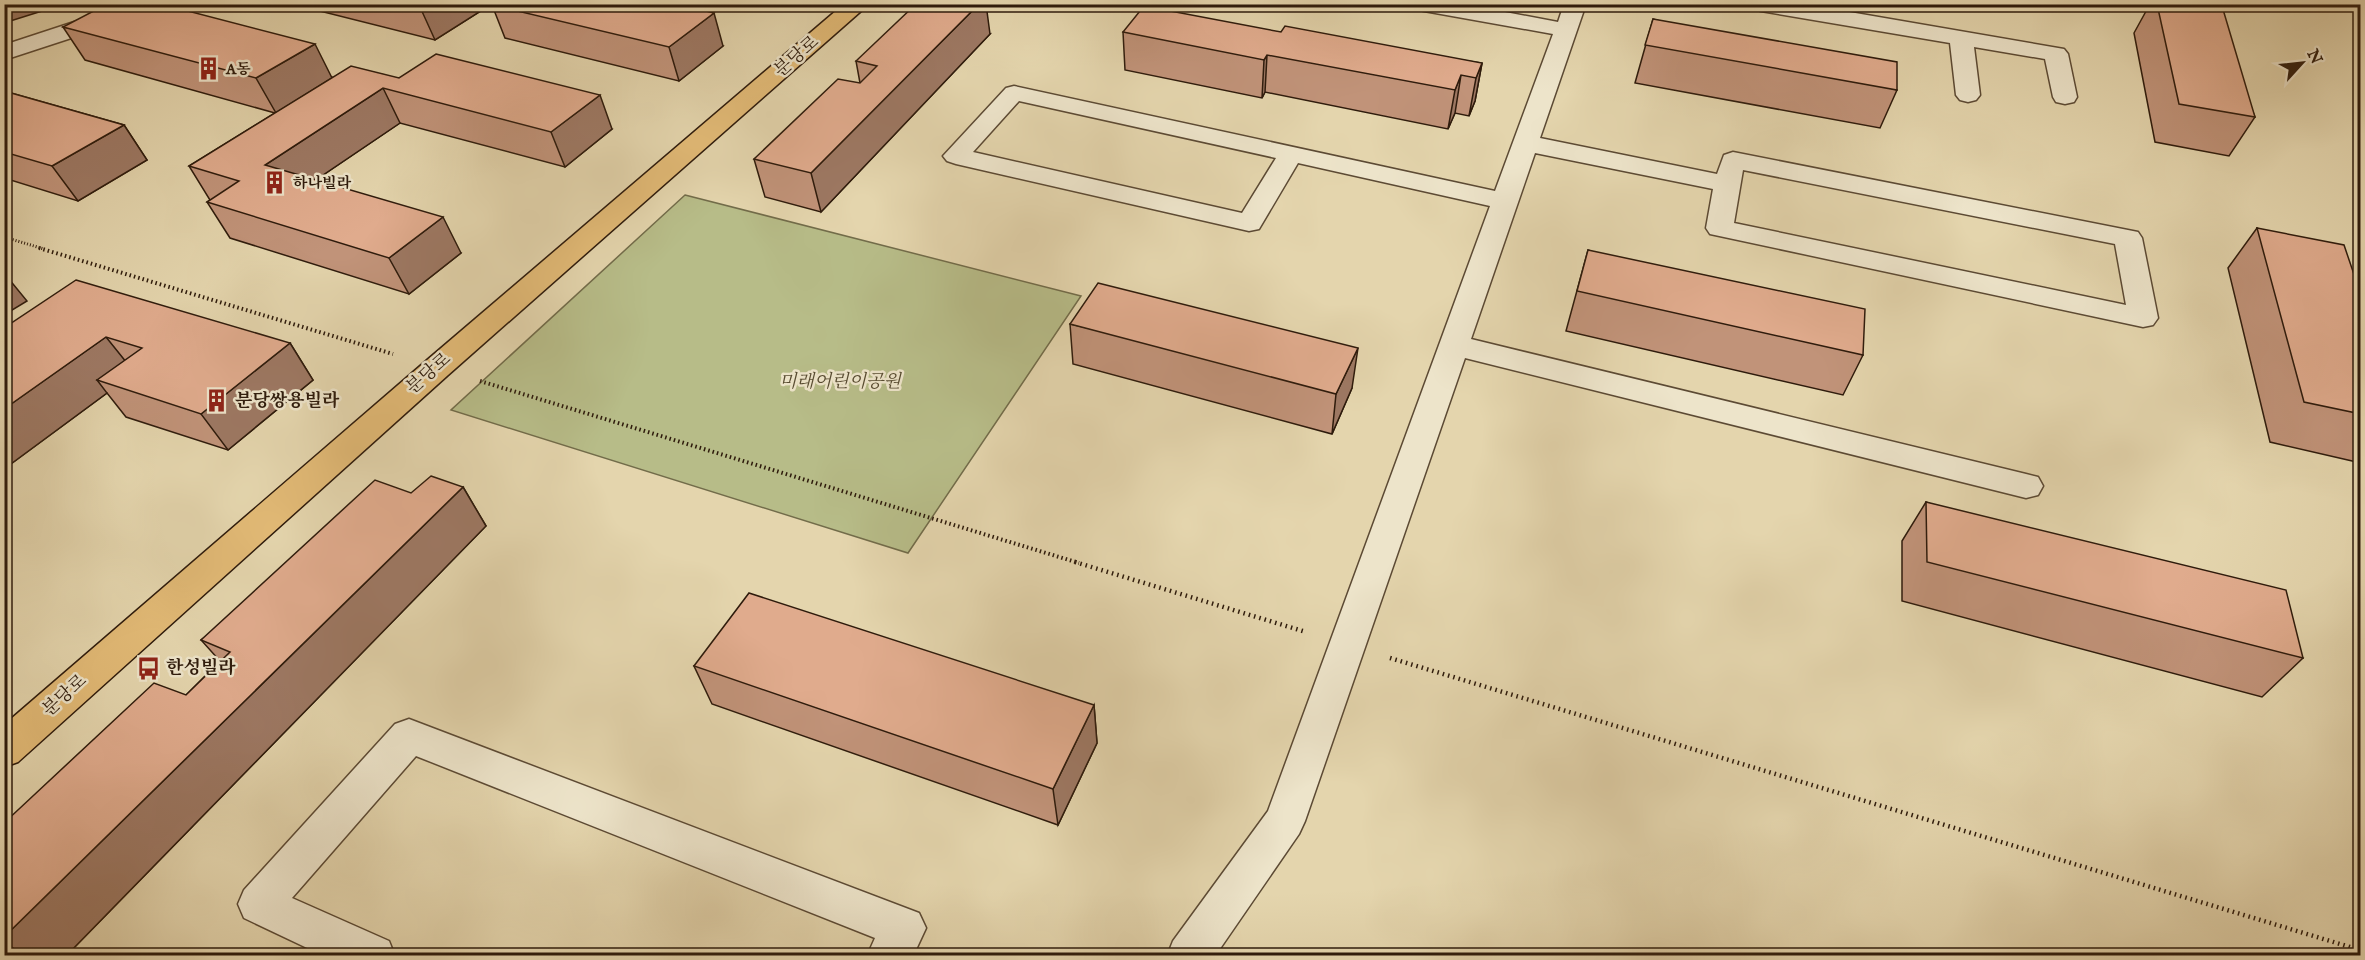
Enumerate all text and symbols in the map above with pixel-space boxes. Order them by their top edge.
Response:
street label: 분당로 [770,31,824,83]
north arrow [2272,33,2332,93]
text: N [2301,45,2326,68]
building icon: A동 [195,56,221,82]
place label: A동 [225,60,251,79]
building icon: 하나빌라 [262,170,288,196]
place label: 하나빌라 [293,174,351,193]
street label: 분당로 [402,348,456,400]
park label: 미래어린이공원 [779,371,902,394]
building icon: 분당쌍용빌라 [204,388,230,414]
place label: 분당쌍용빌라 [235,390,340,413]
bus stop icon: 한성빌라 [135,655,161,681]
place label: 한성빌라 [166,657,236,680]
street label: 분당로 [38,670,92,722]

